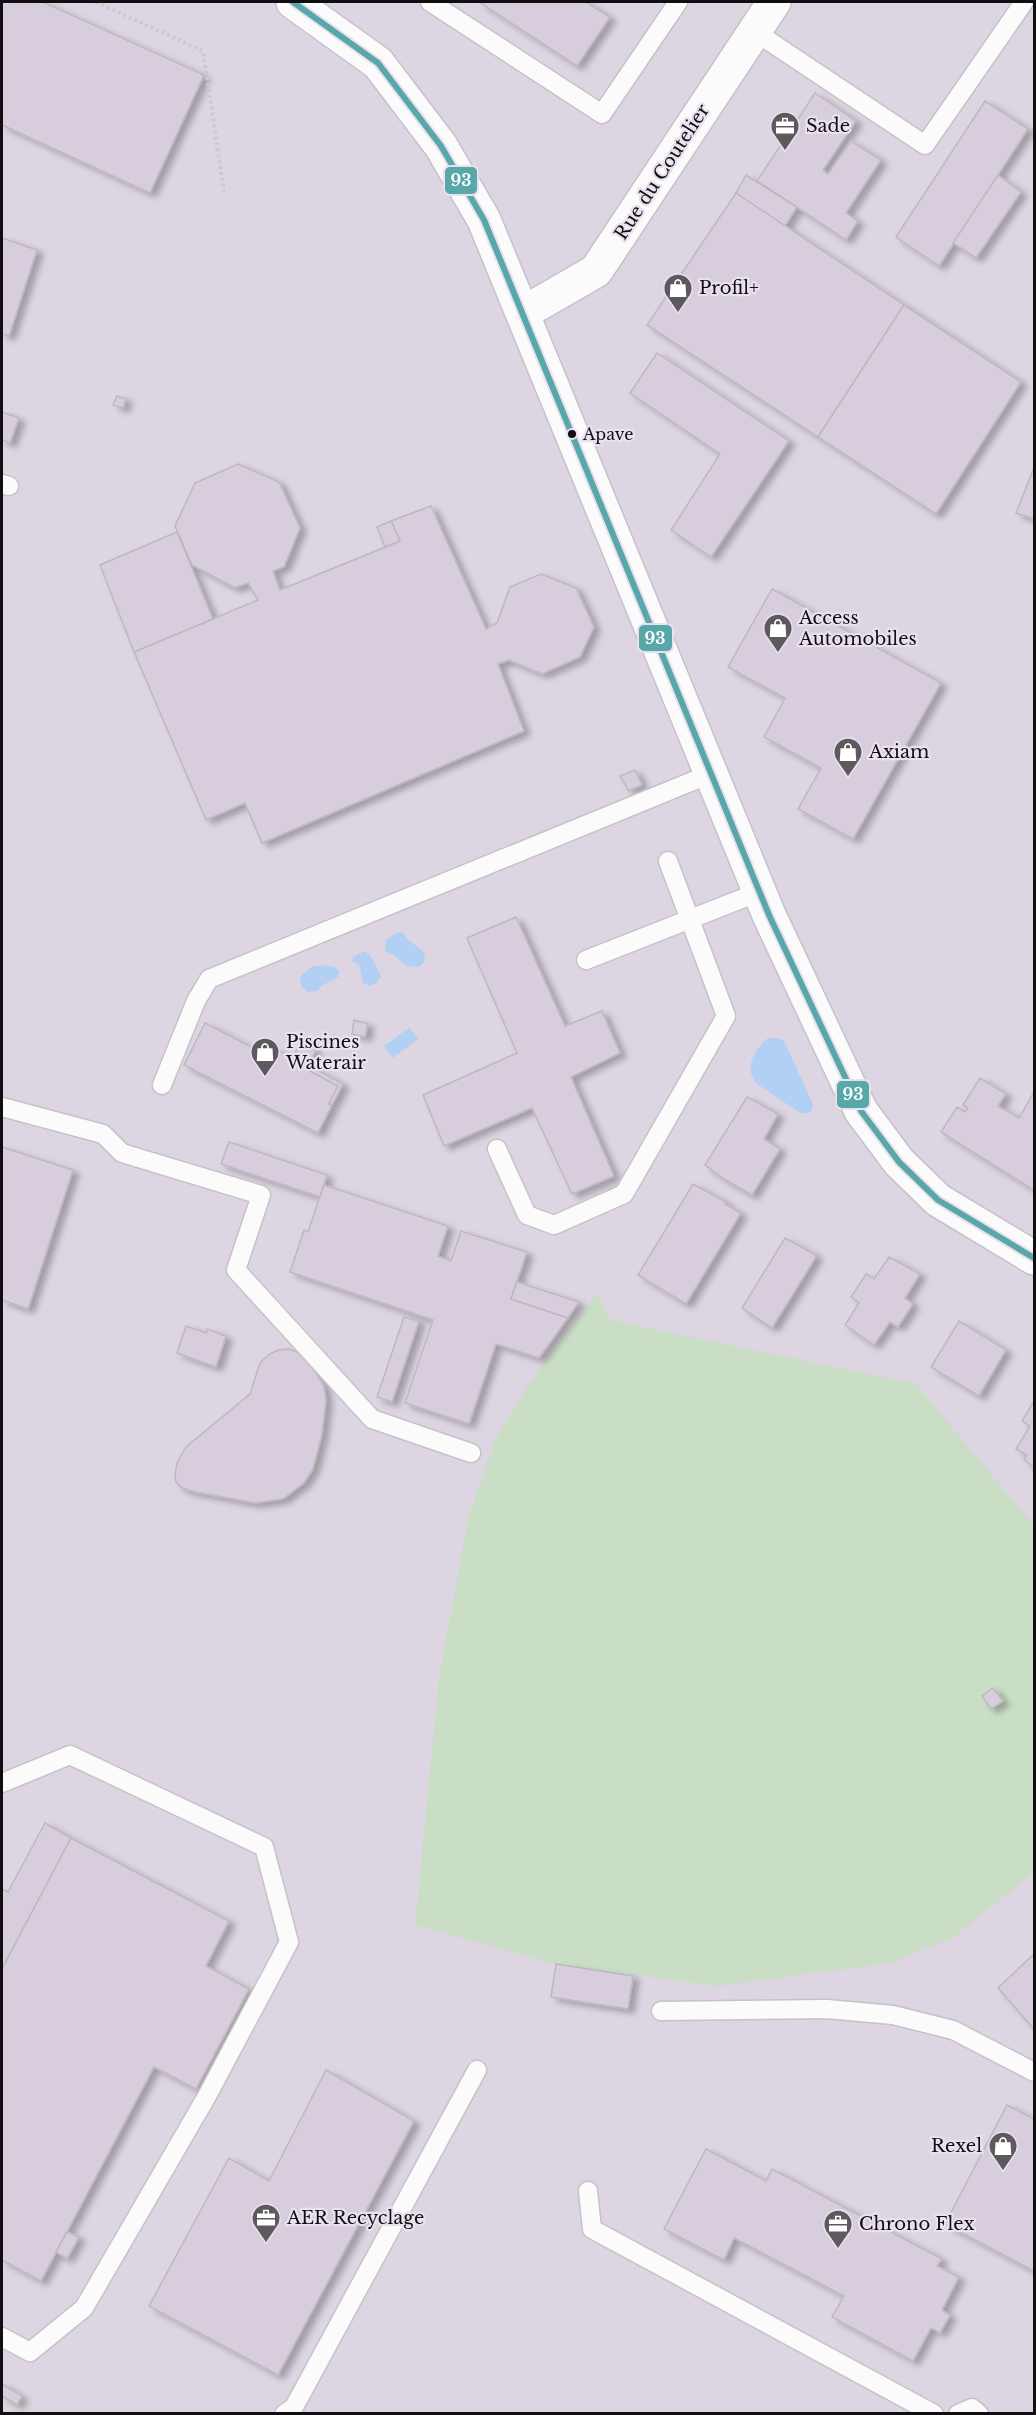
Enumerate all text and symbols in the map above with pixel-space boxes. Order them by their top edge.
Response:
street label: Rue du Coutelier [610,100,714,244]
office icon: Sade [769,110,801,152]
place label: Sade [806,115,850,137]
line badge: 93 [444,166,478,195]
text: 93 [451,170,471,190]
shop icon: Profil+ [662,272,694,314]
place label: Profil+ [699,277,759,299]
place label: Apave [582,424,633,444]
marker: Apave [566,428,578,440]
place label: Access Automobiles [798,607,917,650]
shop icon: Access Automobiles [762,612,794,654]
line badge: 93 [638,624,673,652]
text: 93 [645,628,665,648]
shop icon: Axiam [832,736,864,778]
place label: Axiam [868,741,929,763]
place label: Piscines Waterair [285,1031,366,1074]
shop icon: Piscines Waterair [249,1036,281,1078]
line badge: 93 [836,1080,870,1109]
text: 93 [843,1084,863,1104]
shop icon: Rexel [987,2130,1019,2172]
place label: Rexel [931,2135,982,2157]
office icon: AER Recyclage [250,2202,282,2244]
place label: AER Recyclage [286,2207,424,2229]
office icon: Chrono Flex [822,2208,854,2250]
place label: Chrono Flex [859,2213,974,2235]

